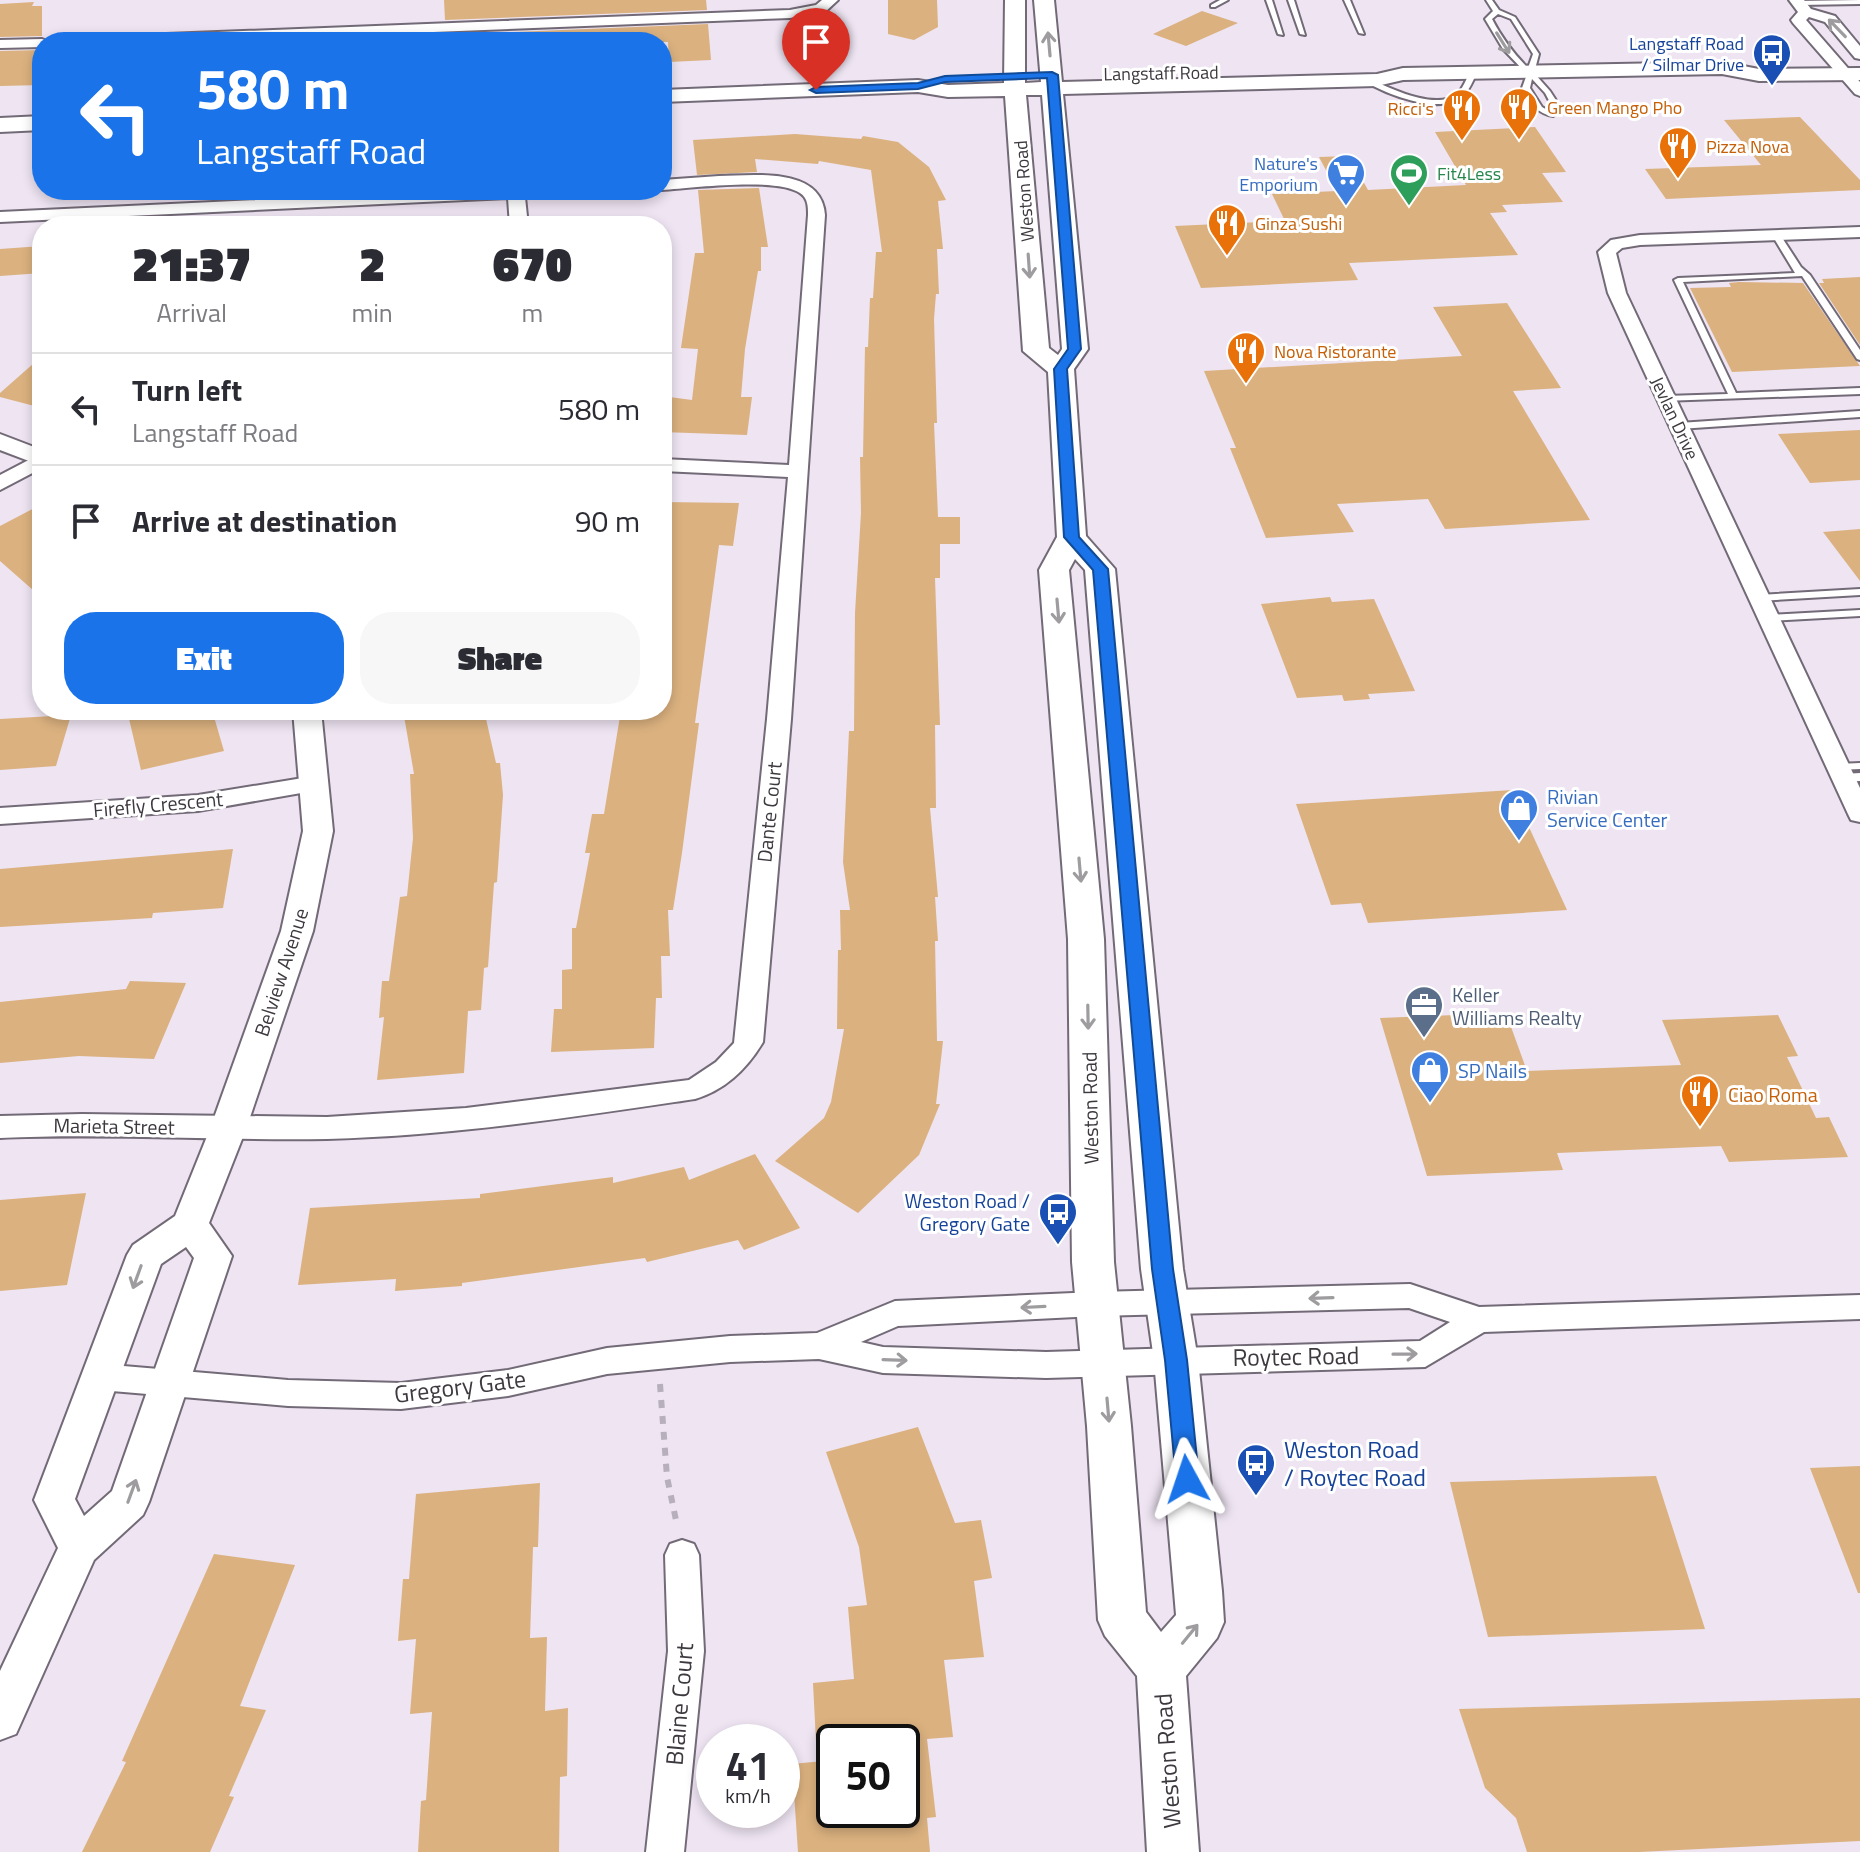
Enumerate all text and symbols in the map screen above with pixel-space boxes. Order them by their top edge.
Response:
pin [782,8,850,90]
one-way arrow [1827,18,1846,38]
icon: arrive [794,20,838,64]
place label: Langstaff Road / Silmar Drive [1629,30,1744,78]
one-way arrow [1041,31,1056,58]
one-way arrow [1495,31,1511,54]
bus stop icon: Langstaff Road / Silmar Drive [1751,32,1793,87]
text: 580 m [196,46,349,131]
street label: Langstaff Road [1103,58,1219,88]
icon: left [64,64,168,168]
restaurant icon: Green Mango Pho [1498,86,1540,141]
restaurant icon: Ricci's [1441,87,1483,142]
place label: Green Mango Pho [1547,94,1682,121]
place label: Ricci's [1387,95,1434,122]
text: Langstaff Road [196,123,426,178]
restaurant icon: Pizza Nova [1657,125,1699,180]
place label: Pizza Nova [1706,133,1789,160]
street label: Weston Road [1007,139,1041,243]
place label: Nature's Emporium [1239,150,1318,198]
supermarket icon: Nature's Emporium [1325,152,1367,207]
sports icon: Fit4Less [1388,152,1430,207]
place label: Fit4Less [1437,160,1501,187]
restaurant icon: Ginza Sushi [1206,202,1248,257]
place label: Ginza Sushi [1255,210,1342,237]
text: 21:37 [132,227,251,300]
text: 2 [359,227,385,300]
text: 670 [493,227,572,300]
one-way arrow [1022,252,1037,279]
text: Arrival [156,293,227,332]
text: min [351,293,393,332]
text: m [522,293,543,332]
restaurant icon: Nova Ristorante [1225,330,1267,385]
place label: Nova Ristorante [1274,338,1396,365]
text: Turn left [132,367,242,413]
street label: Jevlan Drive [1644,372,1706,464]
text: 580 m [558,386,640,432]
icon: left [64,387,108,431]
text: Langstaff Road [132,413,298,452]
text: Arrive at destination [132,498,397,544]
text: 90 m [575,498,640,544]
icon: arrive [64,499,108,543]
one-way arrow [1051,597,1066,624]
button: Exit [64,612,344,704]
button: Share [360,612,640,704]
street label: Dante Court [748,760,790,864]
place label: Rivian Service Center [1547,781,1668,835]
street label: Firefly Crescent [92,783,224,825]
shop icon: Rivian Service Center [1498,787,1540,842]
one-way arrow [1073,856,1088,883]
street label: Belview Avenue [246,904,316,1040]
place label: Keller Williams Realty [1452,979,1582,1033]
office icon: Keller Williams Realty [1403,984,1445,1039]
one-way arrow [1080,1003,1095,1030]
shop icon: SP Nails [1409,1049,1451,1104]
street label: Weston Road [1074,1051,1106,1165]
place label: SP Nails [1458,1055,1527,1086]
restaurant icon: Ciao Roma [1679,1073,1721,1128]
place label: Ciao Roma [1728,1079,1818,1110]
street label: Marieta Street [53,1109,175,1143]
place label: Weston Road / Gregory Gate [905,1185,1030,1239]
bus stop icon: Weston Road / Gregory Gate [1037,1191,1079,1246]
one-way arrow [129,1264,143,1289]
one-way arrow [1308,1291,1335,1306]
one-way arrow [1020,1300,1047,1315]
street label: Roytec Road [1232,1337,1360,1375]
one-way arrow [1391,1346,1418,1362]
one-way arrow [881,1353,908,1368]
street label: Gregory Gate [392,1360,528,1412]
one-way arrow [1100,1396,1115,1422]
place label: Weston Road / Roytec Road [1284,1431,1426,1495]
position arrow [1145,1437,1229,1521]
bus stop icon: Weston Road / Roytec Road [1235,1442,1277,1497]
one-way arrow [125,1479,140,1504]
one-way arrow [1181,1624,1199,1645]
street label: Blaine Court [656,1641,702,1767]
street label: Weston Road [1144,1692,1190,1830]
speed limit sign: 50 [816,1724,920,1828]
text: 41 [726,1735,770,1796]
text: km/h [725,1780,771,1811]

